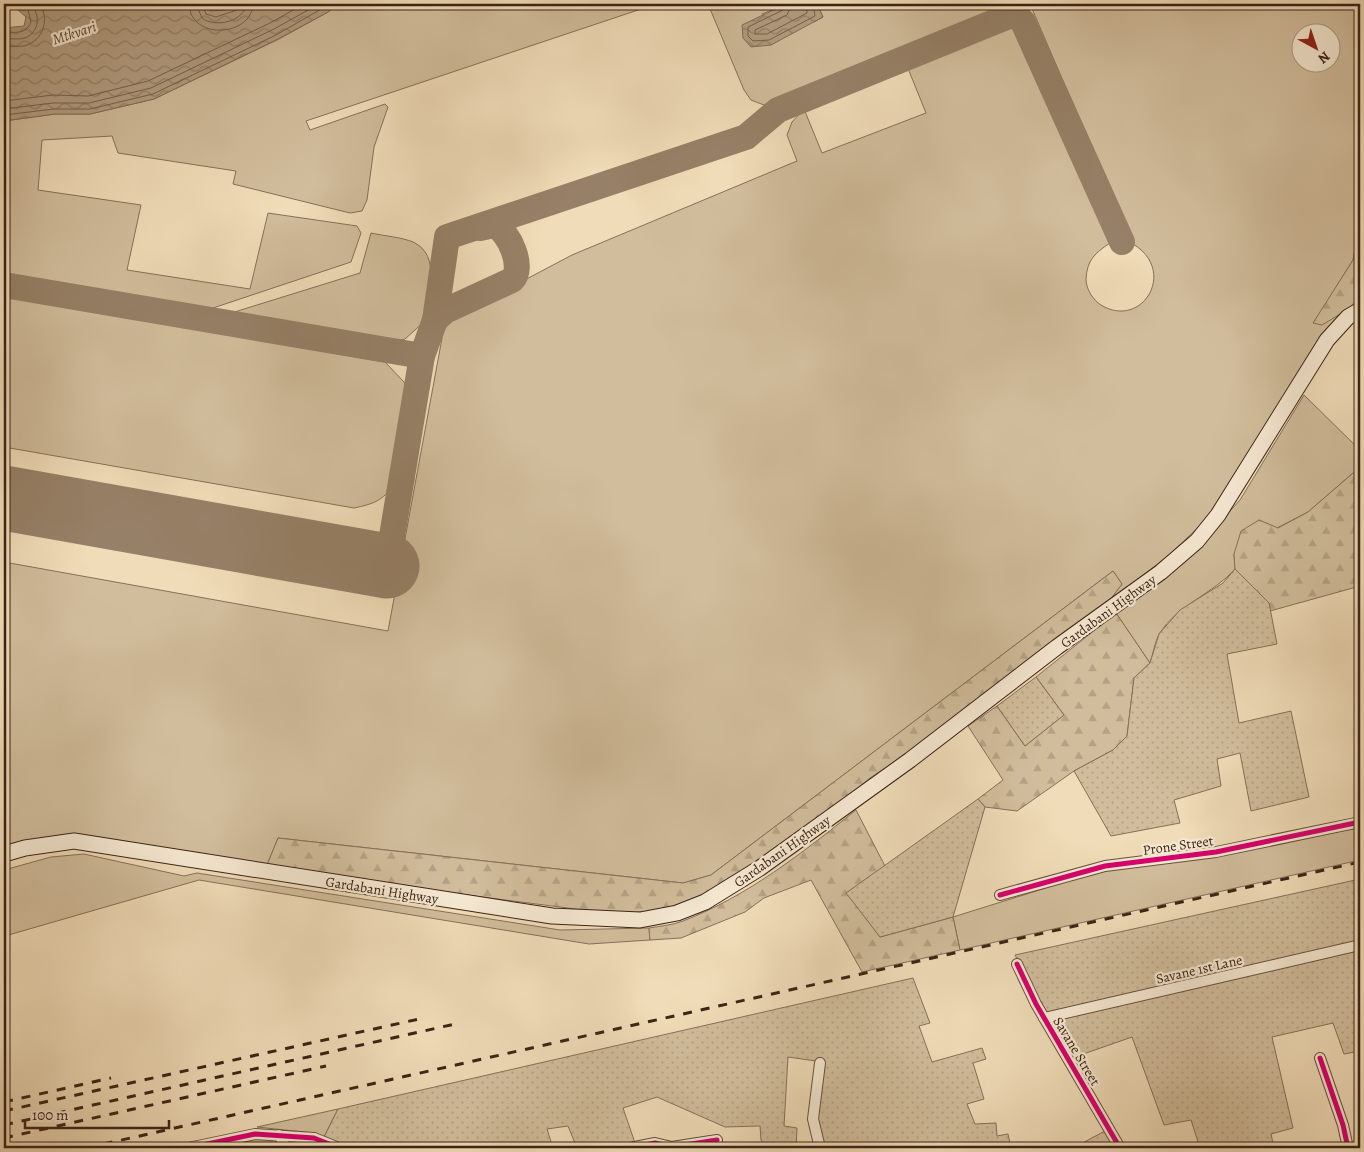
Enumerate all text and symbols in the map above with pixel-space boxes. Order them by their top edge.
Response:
water label: Mtkvari [50,17,99,49]
north arrow [1292,22,1342,72]
text: N [1314,47,1334,68]
street label: Gardabani Highway [1057,570,1161,653]
street label: Gardabani Highway [730,811,835,892]
street label: Prone Street [1142,831,1215,860]
street label: Gardabani Highway [324,872,440,909]
street label: Savane 1st Lane [1154,950,1244,989]
street label: Savane Street [1049,1013,1105,1090]
scale bar [25,1097,169,1129]
text: 100 m [32,1105,69,1125]

